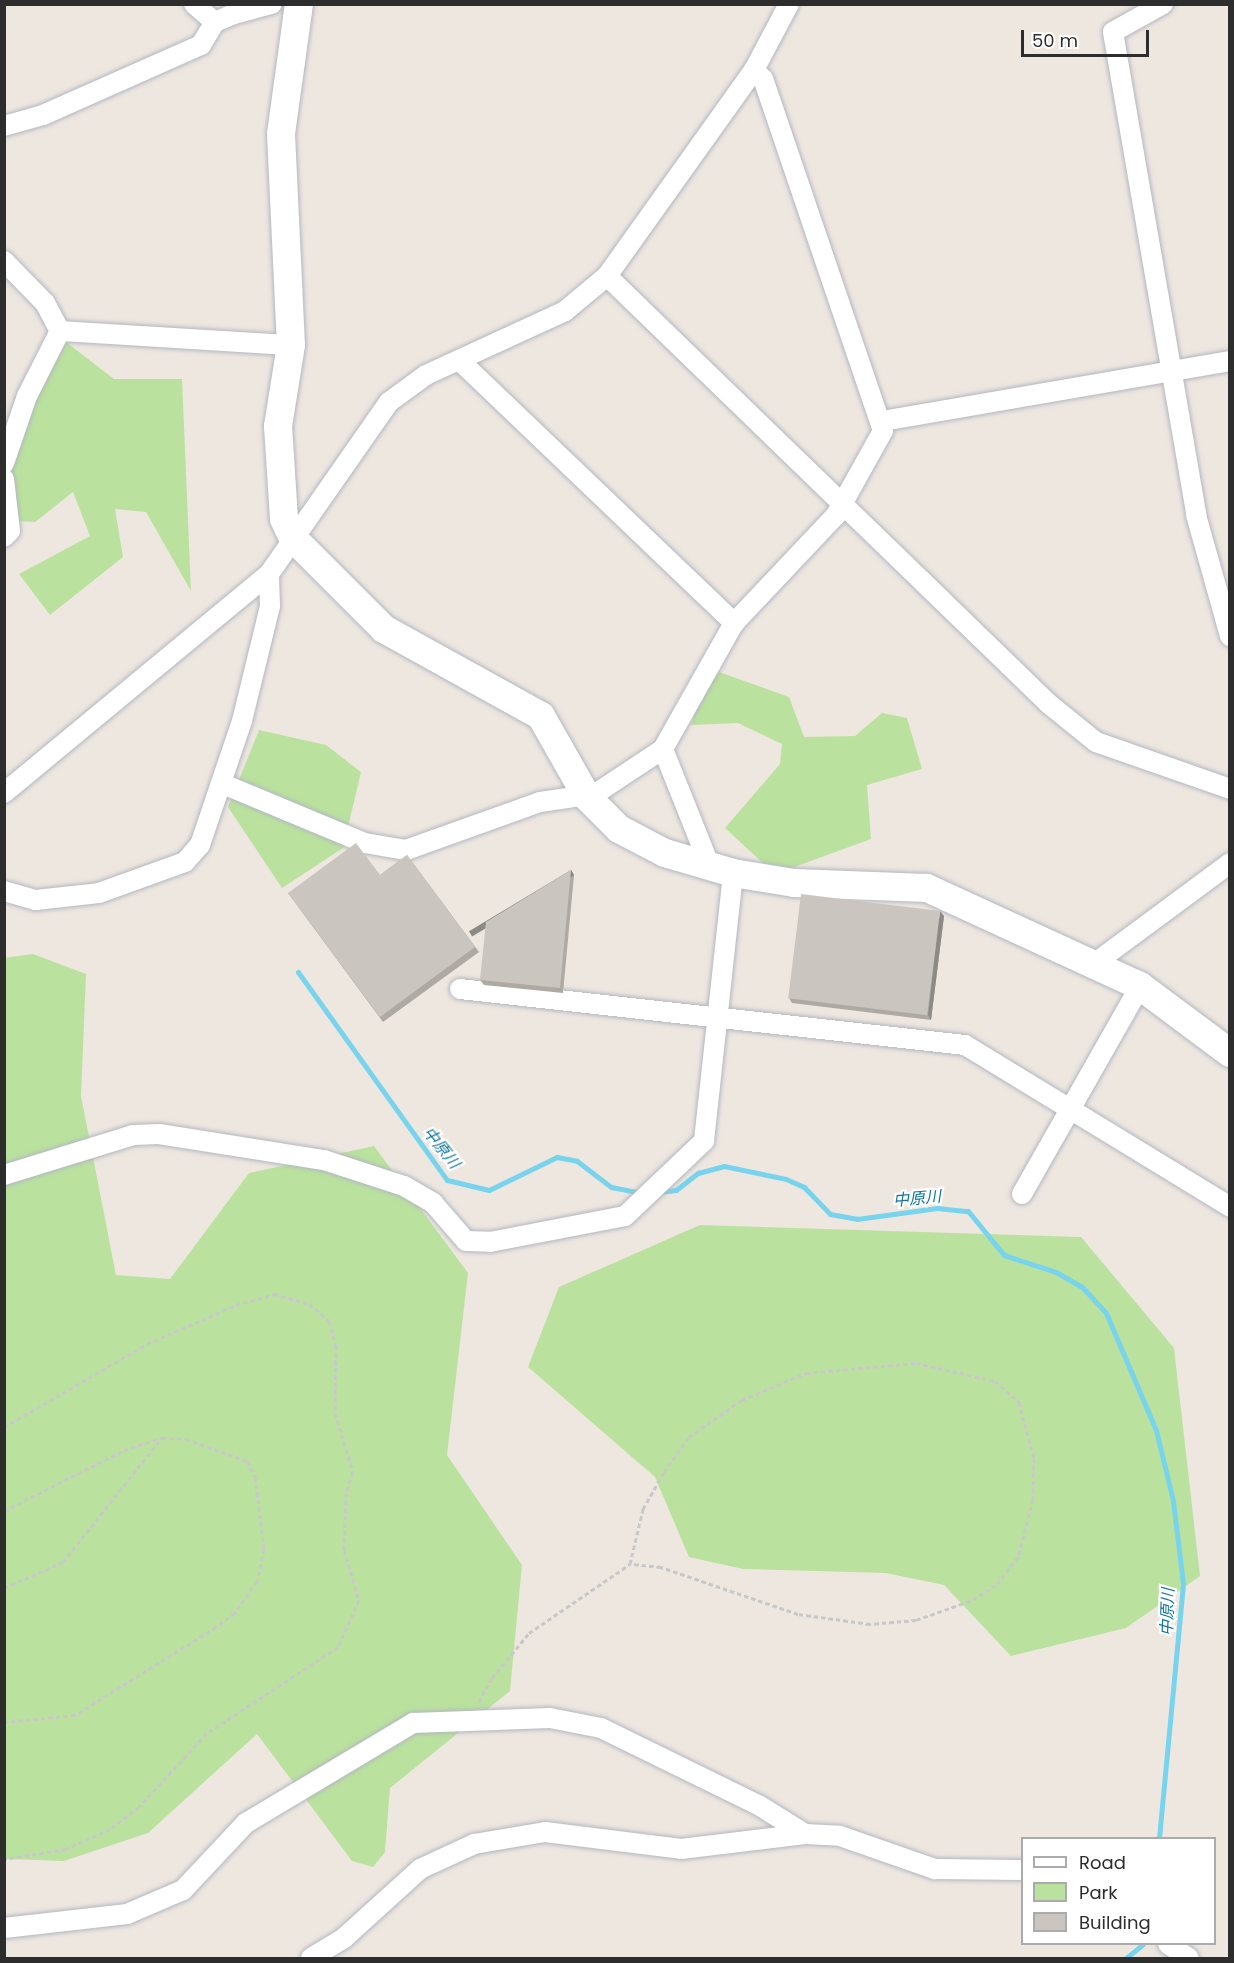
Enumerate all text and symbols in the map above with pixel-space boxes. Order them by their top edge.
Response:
scale bar [1024,18,1152,56]
text: 50 m [1032,28,1078,53]
water label: 中原川 [418,1123,464,1173]
water label: 中原川 [892,1187,942,1211]
water label: 中原川 [1158,1588,1178,1636]
legend [1021,1837,1216,1945]
text: Road [1079,1850,1126,1875]
text: Park [1079,1880,1118,1905]
text: Building [1079,1910,1151,1935]

